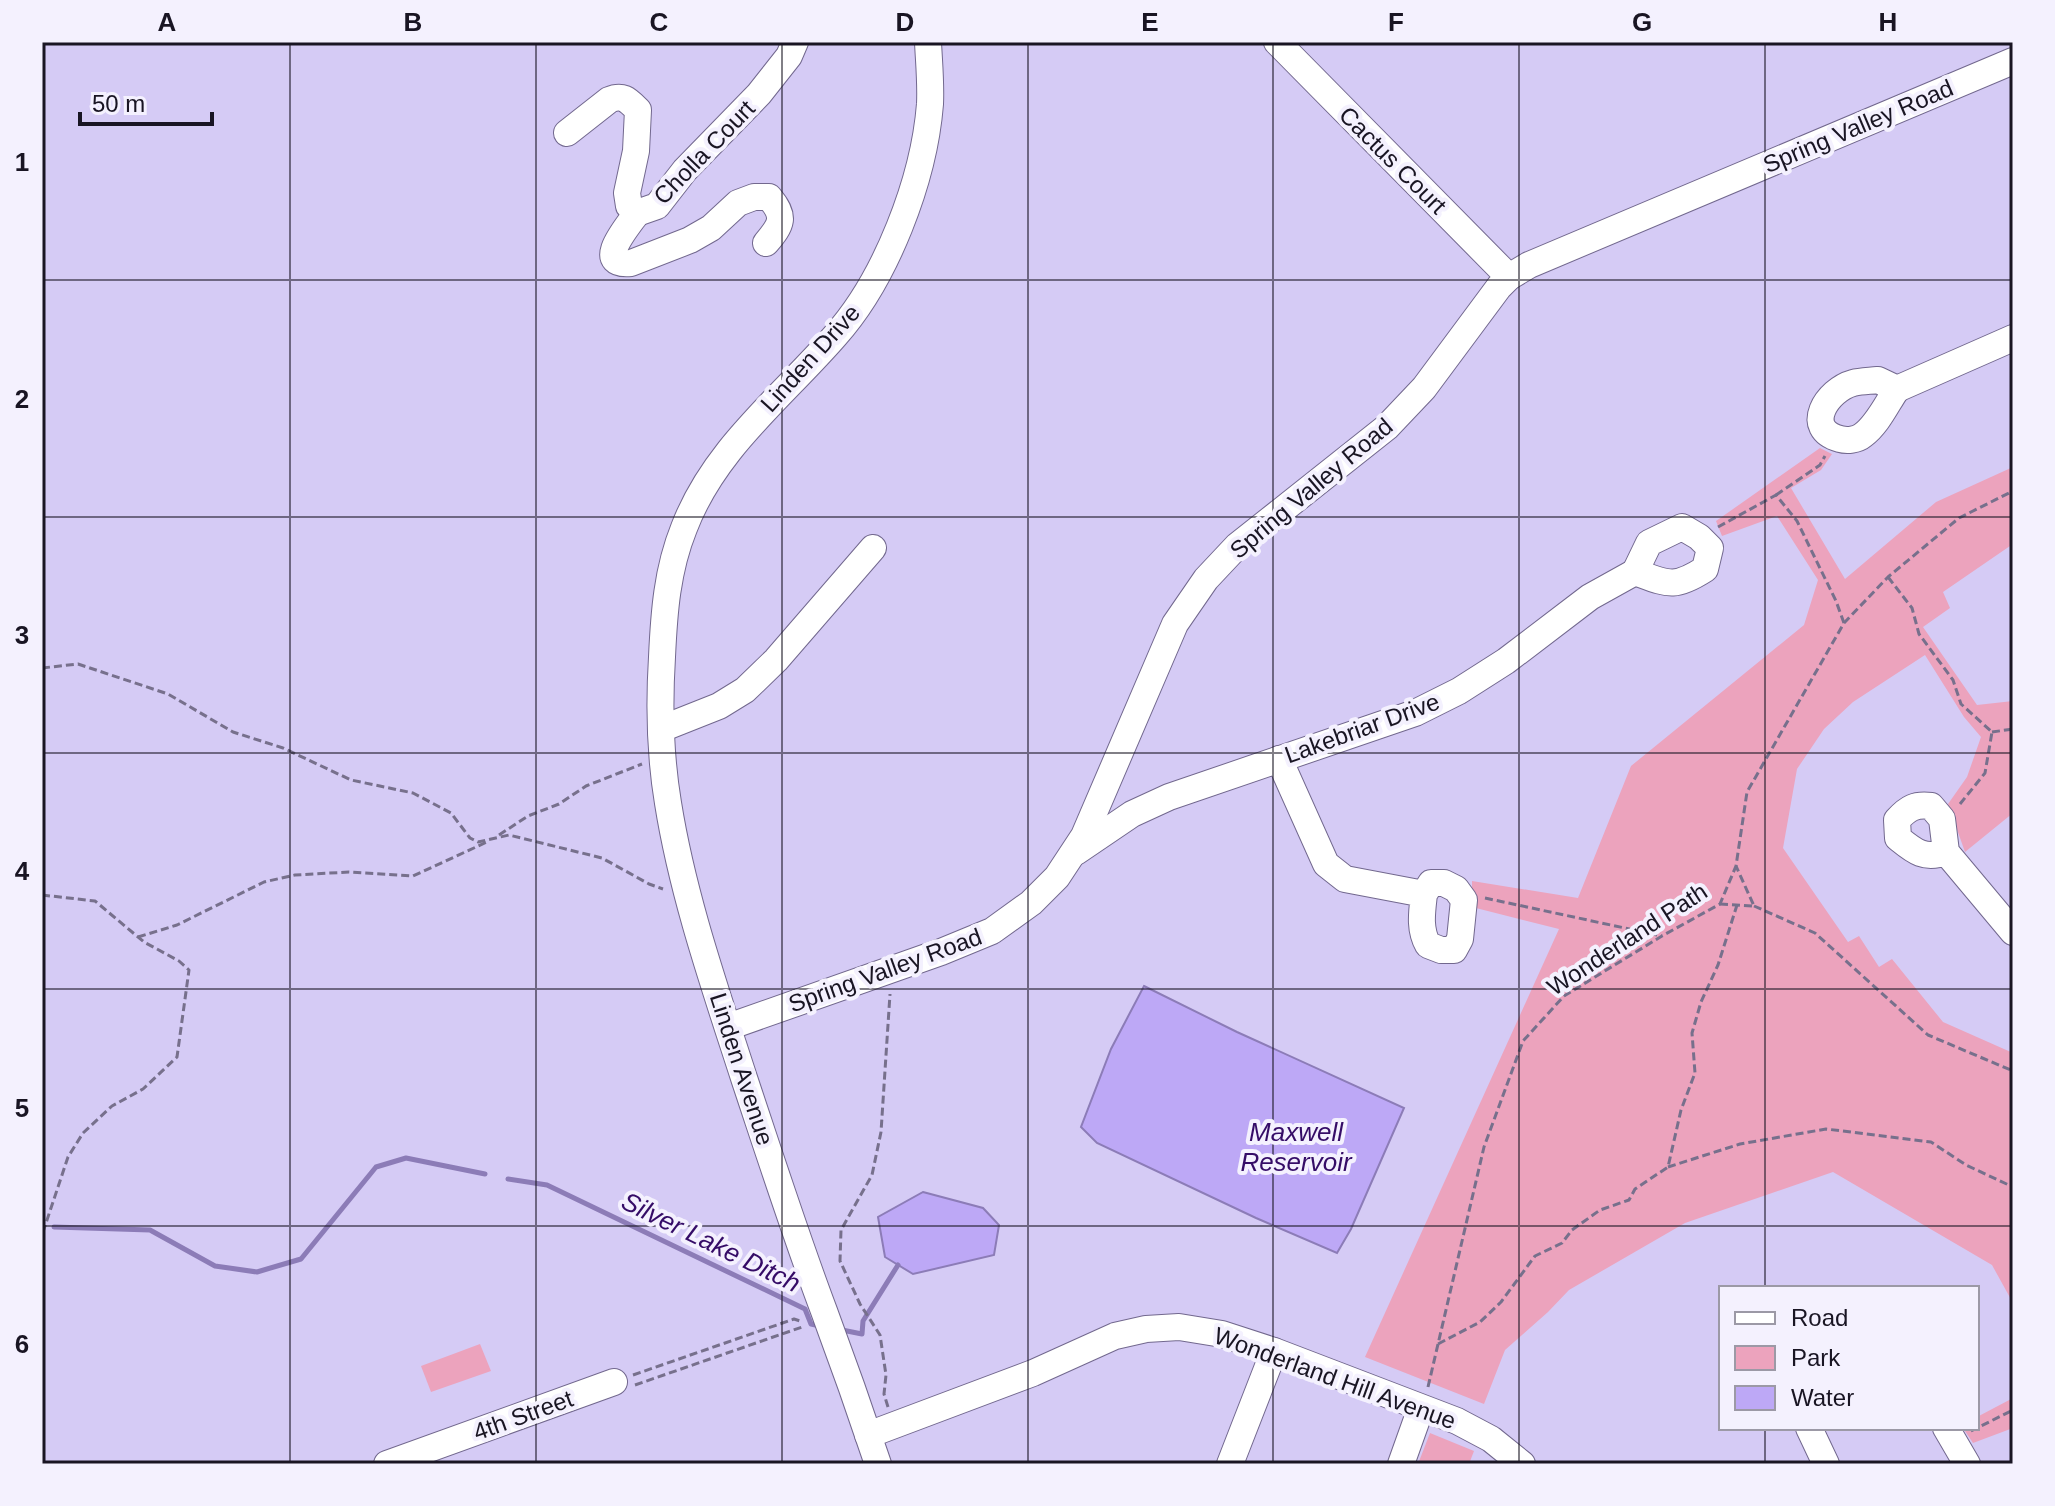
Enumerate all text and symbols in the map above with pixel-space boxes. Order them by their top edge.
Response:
text: A [158,7,177,37]
text: B [404,7,422,37]
text: C [650,7,669,37]
text: D [896,7,914,37]
text: E [1141,7,1159,37]
text: F [1388,7,1404,37]
text: G [1632,7,1652,37]
text: H [1879,7,1897,37]
street label: Spring Valley Road [1759,74,1957,178]
scale bar [80,76,212,126]
text: 50 m [92,90,145,117]
street label: Cholla Court [648,94,760,209]
street label: Cactus Court [1334,101,1452,219]
text: 1 [15,147,29,177]
street label: Linden Drive [755,299,865,417]
text: 2 [15,384,29,414]
street label: Spring Valley Road [1224,412,1398,564]
text: 3 [15,620,29,650]
street label: Lakebriar Drive [1281,687,1443,769]
text: 4 [15,856,30,886]
street label: Wonderland Path [1542,877,1712,1001]
street label: Spring Valley Road [785,922,985,1018]
street label: Linden Avenue [705,990,779,1148]
text: 5 [15,1093,29,1123]
water label: Maxwell Reservoir [1240,1117,1353,1177]
water label: Silver Lake Ditch [617,1186,805,1298]
legend [1719,1286,1979,1430]
text: Road [1791,1304,1848,1331]
street label: Wonderland Hill Avenue [1210,1322,1460,1434]
text: 6 [15,1329,29,1359]
text: Park [1791,1344,1841,1371]
street label: 4th Street [469,1384,577,1445]
text: Water [1791,1384,1854,1411]

